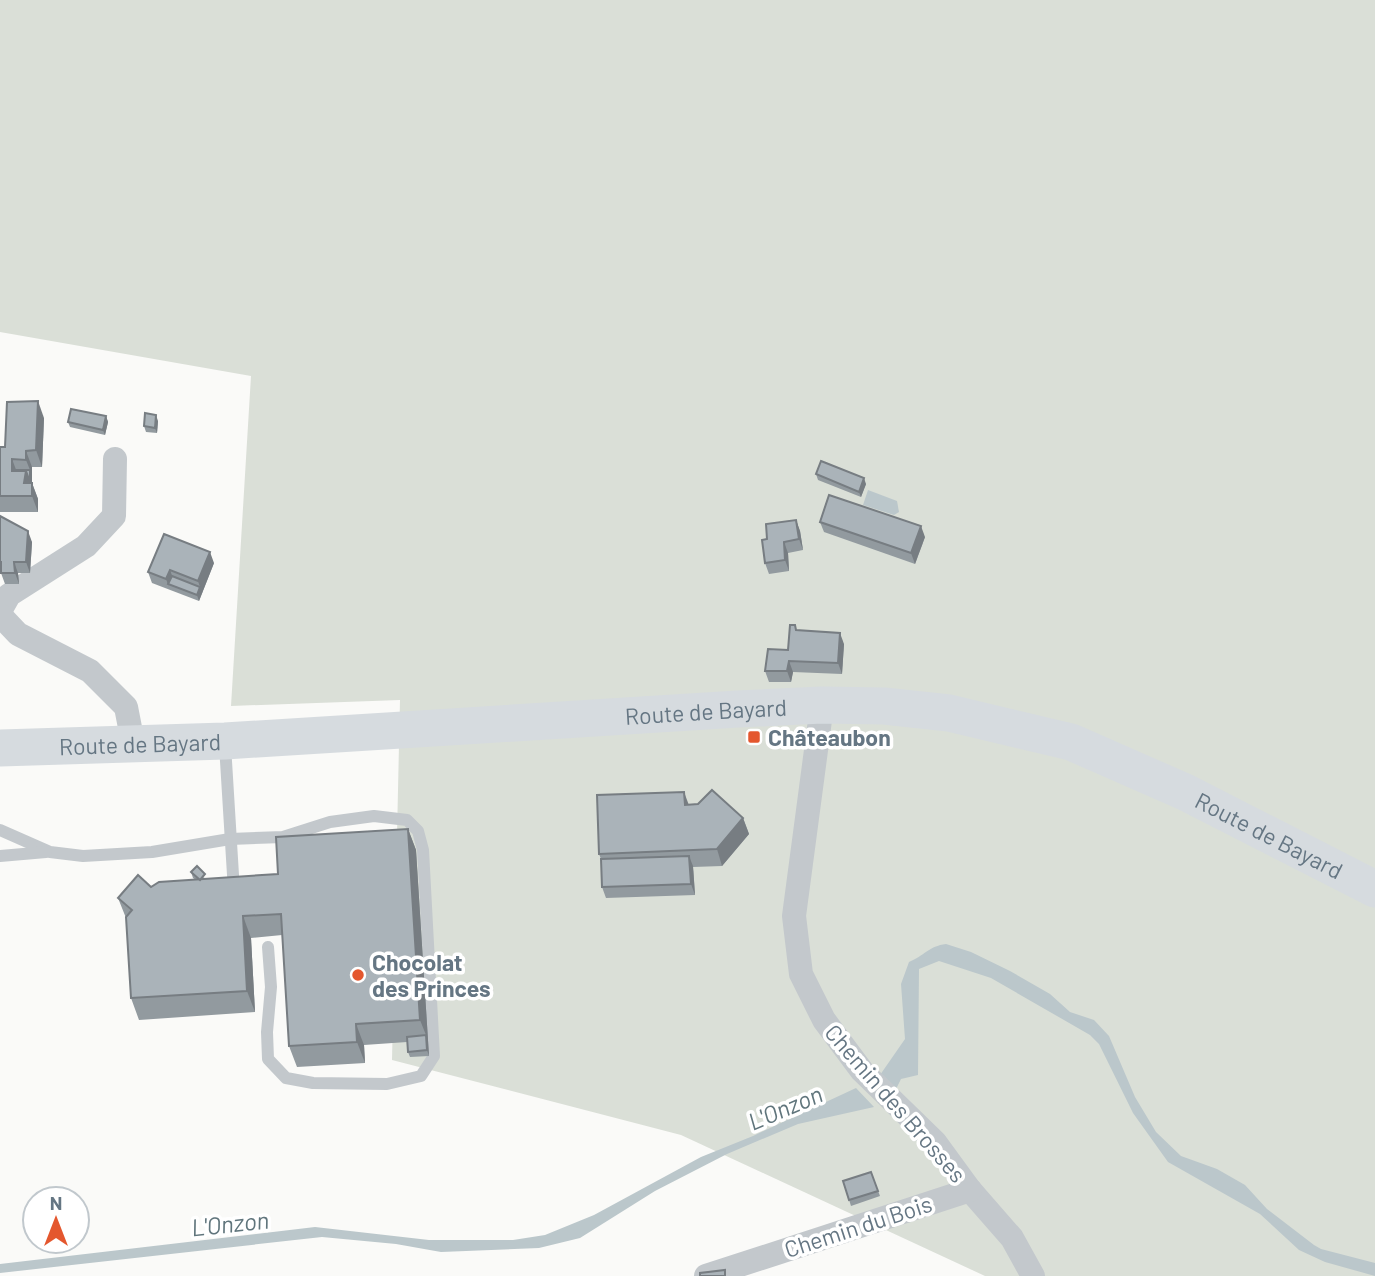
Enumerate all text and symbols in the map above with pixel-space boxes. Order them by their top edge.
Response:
street label: Route de Bayard [624,693,788,730]
place label: Châteaubon [768,723,891,751]
street label: Route de Bayard [58,727,221,760]
marker: Châteaubon [746,729,762,745]
street label: Route de Bayard [1191,786,1348,884]
place label: Chocolat des Princes [372,948,491,1002]
marker: Chocolat des Princes [350,967,366,983]
street label: Chemin des Brosses [820,1018,972,1188]
water label: L'Onzon [743,1078,827,1136]
north arrow [21,1185,91,1255]
street label: Chemin du Bois [781,1189,935,1263]
text: N [50,1191,62,1214]
water label: L'Onzon [190,1205,270,1241]

